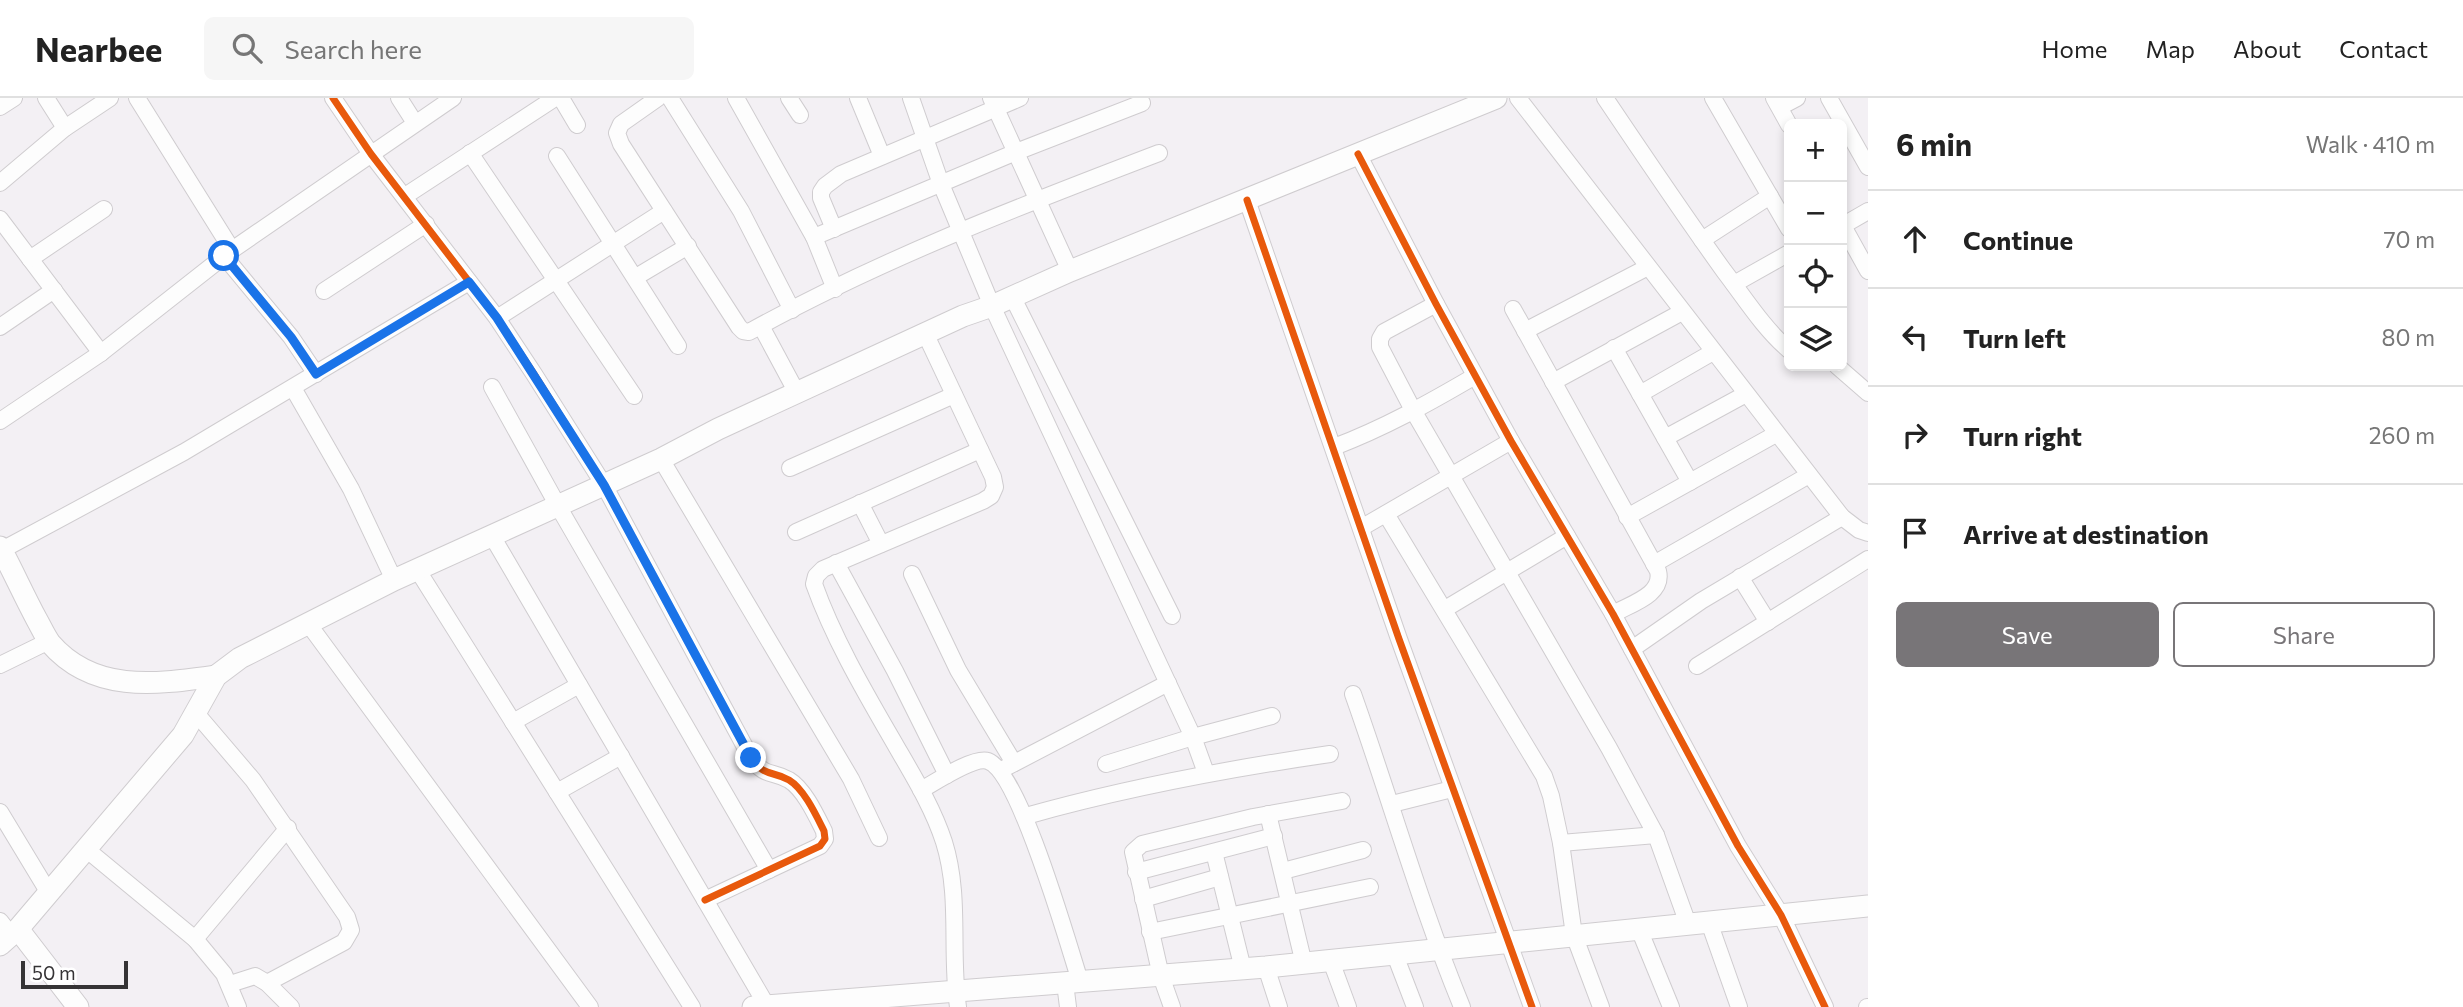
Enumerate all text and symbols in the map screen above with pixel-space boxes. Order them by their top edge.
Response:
search box [204,17,694,80]
text: Nearbee [35,28,162,69]
icon: search [228,29,266,67]
text: Search here [284,33,422,64]
text: Home [2042,34,2108,63]
text: Map [2146,34,2195,63]
text: About [2233,34,2301,63]
text: Contact [2339,34,2428,63]
map controls [1784,119,1847,371]
button: + [1784,119,1847,182]
text: 6 min [1896,125,1972,162]
text: Walk · 410 m [2306,130,2435,158]
button: − [1784,182,1847,245]
icon: ahead [1896,220,1934,258]
text: Continue [1963,224,2073,255]
text: 70 m [2383,225,2435,253]
route start [208,240,239,271]
button: locate [1784,245,1847,308]
button: layers [1784,308,1847,371]
icon: left [1896,318,1934,356]
text: Turn left [1963,322,2066,353]
text: 80 m [2382,323,2435,351]
icon: right [1896,416,1934,454]
text: Turn right [1963,420,2082,451]
text: 260 m [2369,421,2435,449]
icon: arrive [1896,514,1934,552]
text: Arrive at destination [1963,518,2209,549]
button: Save [1896,602,2159,667]
button: Share [2173,602,2435,667]
route end [735,742,766,773]
scale bar [21,958,128,990]
text: 50 m [32,961,76,984]

